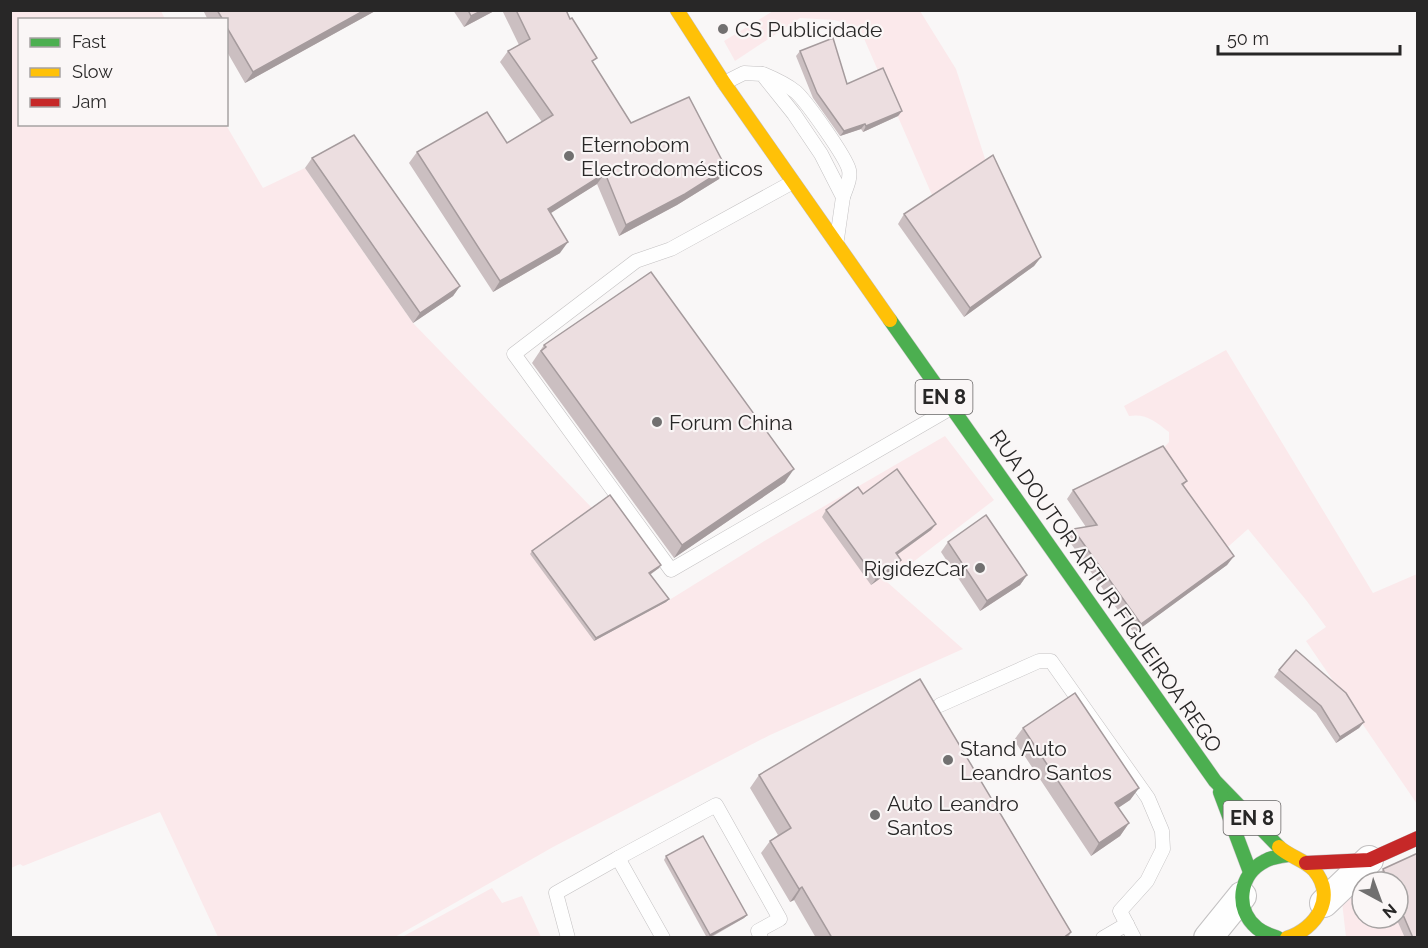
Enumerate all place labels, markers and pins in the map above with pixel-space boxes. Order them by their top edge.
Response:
place label: CS Publicidade [735,17,882,42]
marker: CS Publicidade [716,22,730,36]
place label: Eternobom Electrodomésticos [581,132,763,181]
marker: Eternobom Electrodomésticos [562,149,576,163]
place label: Forum China [669,410,793,435]
marker: Forum China [650,415,664,429]
place label: RigidezCar [863,556,969,581]
marker: RigidezCar [973,561,987,575]
place label: Stand Auto Leandro Santos [960,736,1112,785]
marker: Stand Auto Leandro Santos [941,753,955,767]
place label: Auto Leandro Santos [887,791,1019,840]
marker: Auto Leandro Santos [868,808,882,822]

